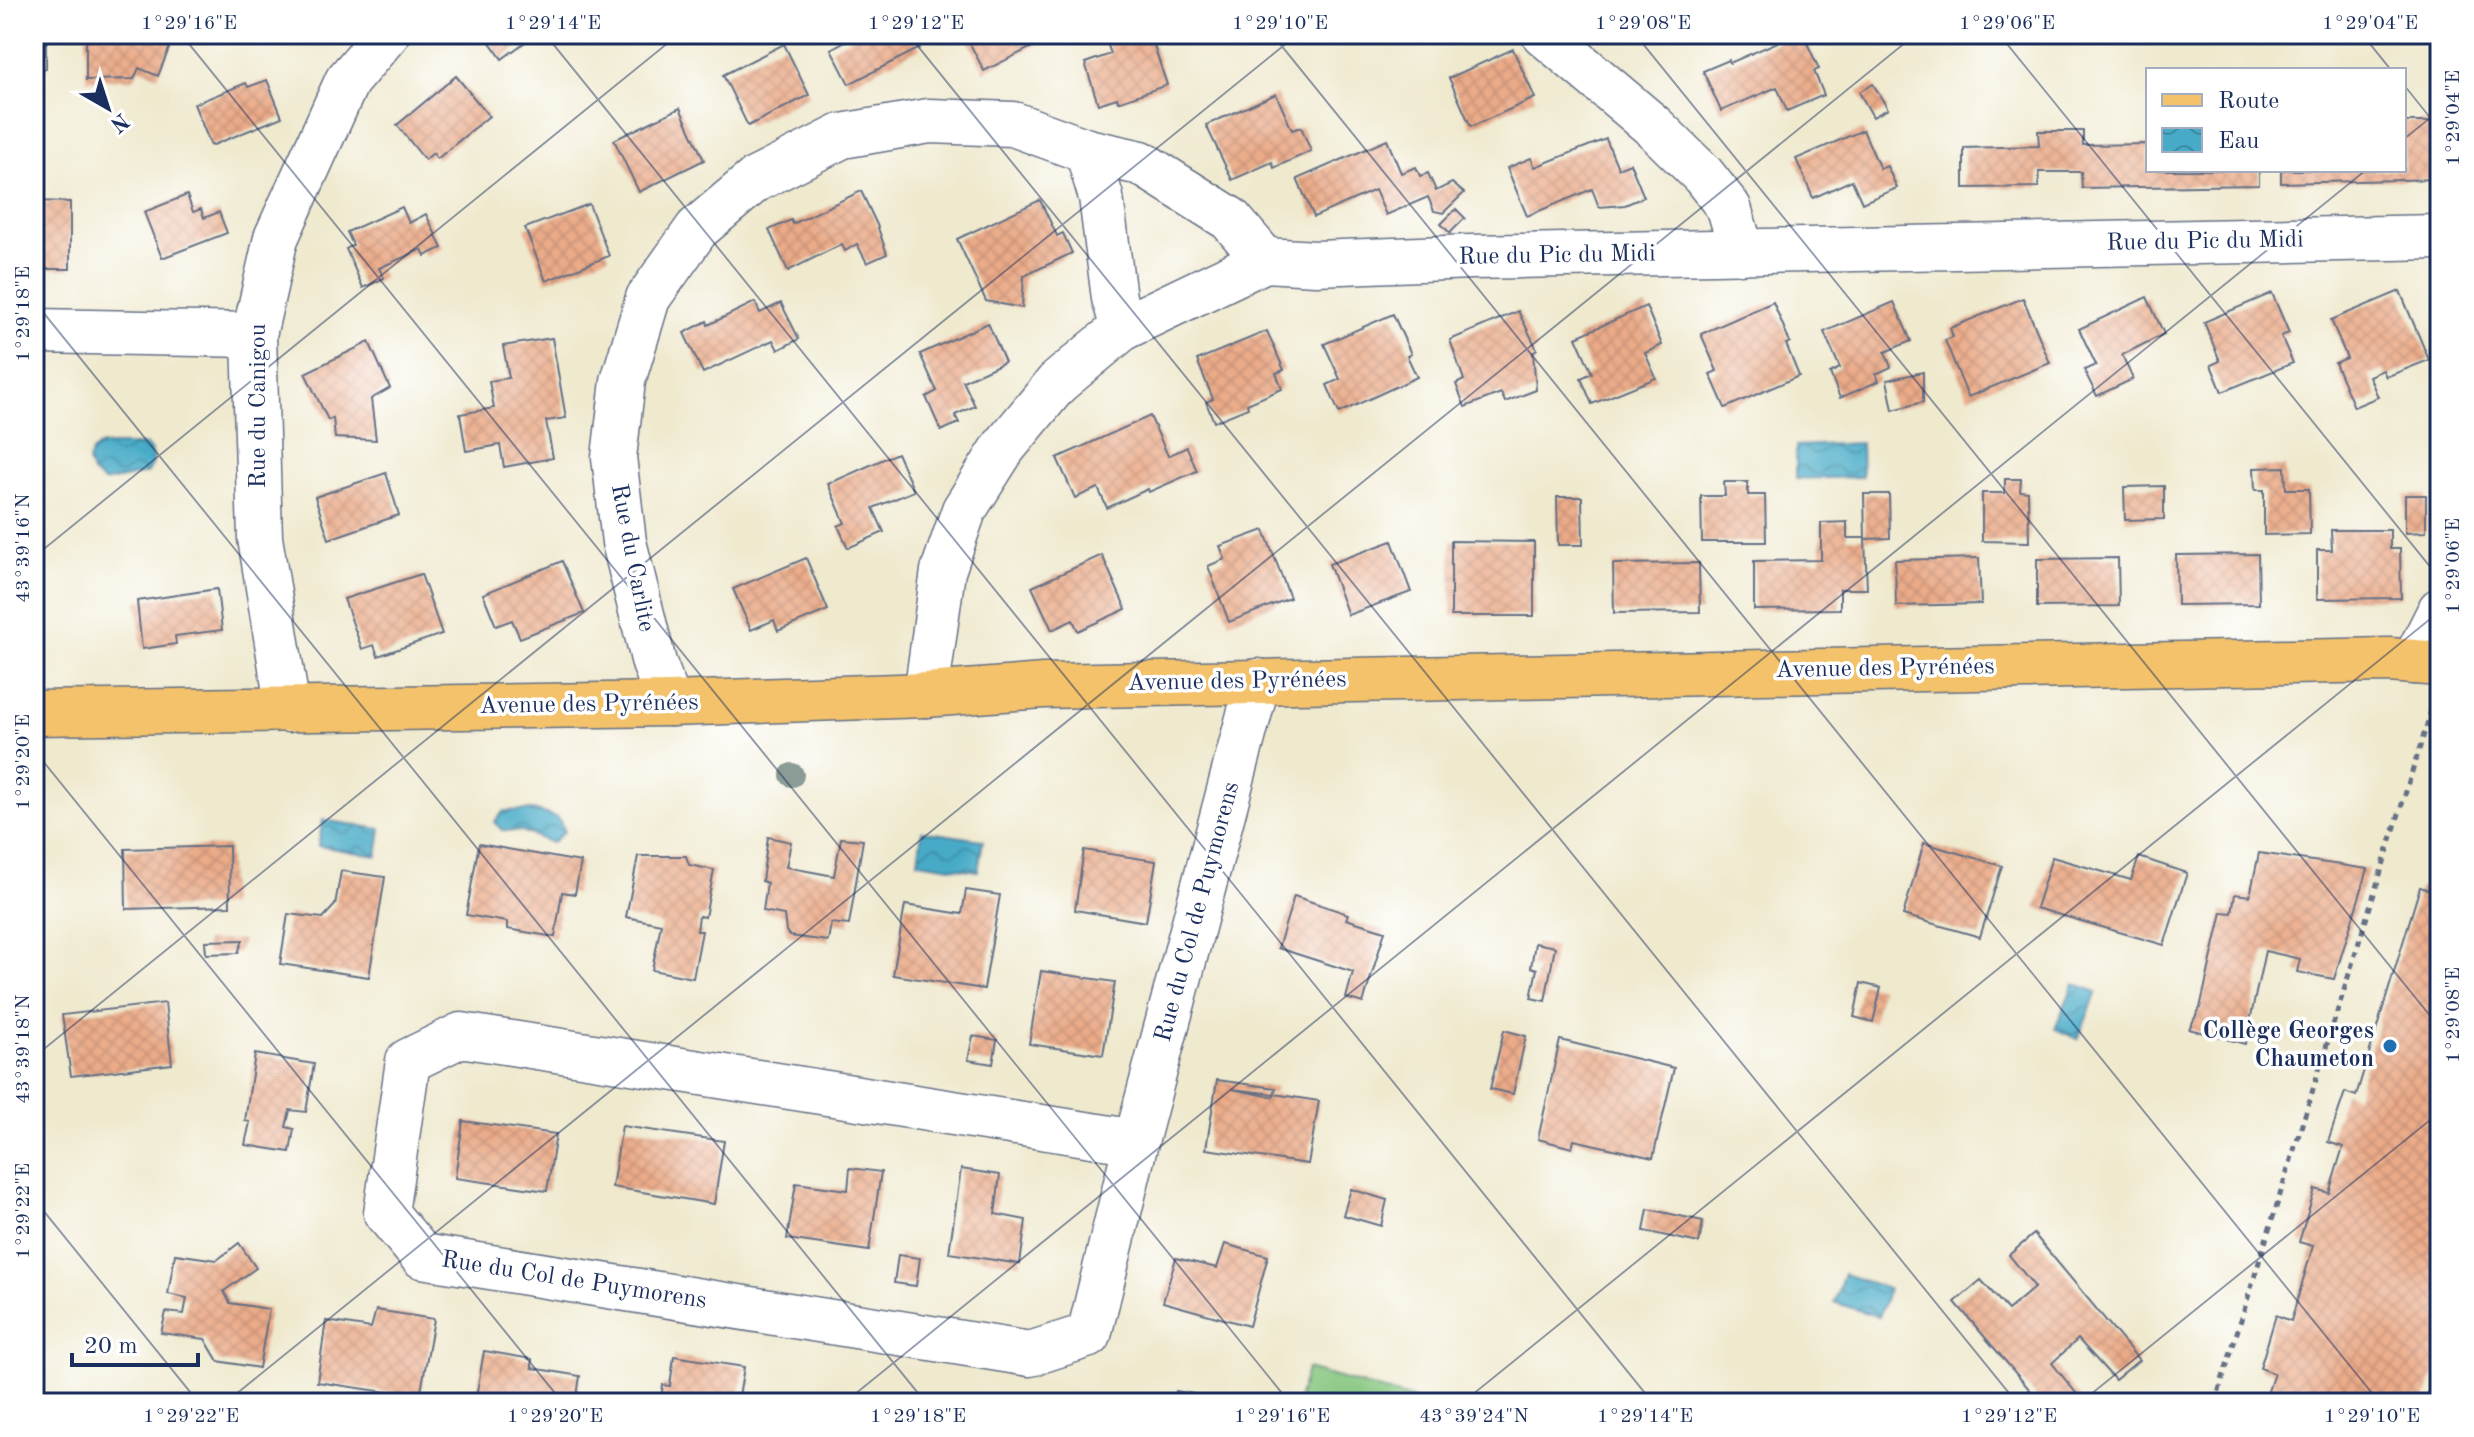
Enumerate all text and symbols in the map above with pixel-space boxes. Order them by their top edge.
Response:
text: 1°29'16"E [141,14,237,34]
text: 1°29'14"E [505,14,601,34]
text: 1°29'12"E [868,14,964,34]
text: 1°29'10"E [1232,14,1328,34]
text: 1°29'08"E [1595,14,1691,34]
text: 1°29'06"E [1959,14,2055,34]
text: 1°29'04"E [2322,14,2418,34]
north arrow [68,68,148,148]
legend [2146,68,2406,172]
text: 1°29'04"E [2444,70,2464,166]
text: Route [2218,90,2279,114]
text: N [106,108,133,136]
text: Eau [2218,130,2259,154]
street label: Rue du Pic du Midi [2106,228,2304,256]
street label: Rue du Pic du Midi [1458,242,1656,270]
text: 1°29'18"E [14,266,34,362]
street label: Rue du Canigou [247,323,271,488]
street label: Rue du Carlite [606,482,658,634]
text: 43°39'16"N [14,493,34,603]
text: 1°29'06"E [2444,518,2464,614]
street label: Avenue des Pyrénées [1775,655,1995,683]
street label: Avenue des Pyrénées [1127,668,1347,696]
street label: Avenue des Pyrénées [479,691,699,719]
text: 1°29'20"E [14,714,34,810]
street label: Rue du Col de Puymorens [1152,779,1244,1045]
text: 1°29'08"E [2444,967,2464,1063]
text: 43°39'18"N [14,994,34,1104]
place label: Collège Georges Chaumeton [2203,1020,2374,1072]
marker: Collège Georges Chaumeton [2381,1037,2399,1055]
text: 1°29'22"E [14,1163,34,1259]
street label: Rue du Col de Puymorens [440,1248,708,1314]
scale bar [72,1317,198,1367]
text: 20 m [84,1335,138,1359]
text: 1°29'22"E [143,1407,239,1427]
text: 1°29'20"E [507,1407,603,1427]
text: 1°29'18"E [870,1407,966,1427]
text: 1°29'16"E [1234,1407,1330,1427]
text: 43°39'24"N [1419,1407,1529,1427]
text: 1°29'14"E [1597,1407,1693,1427]
text: 1°29'12"E [1961,1407,2057,1427]
text: 1°29'10"E [2324,1407,2420,1427]

